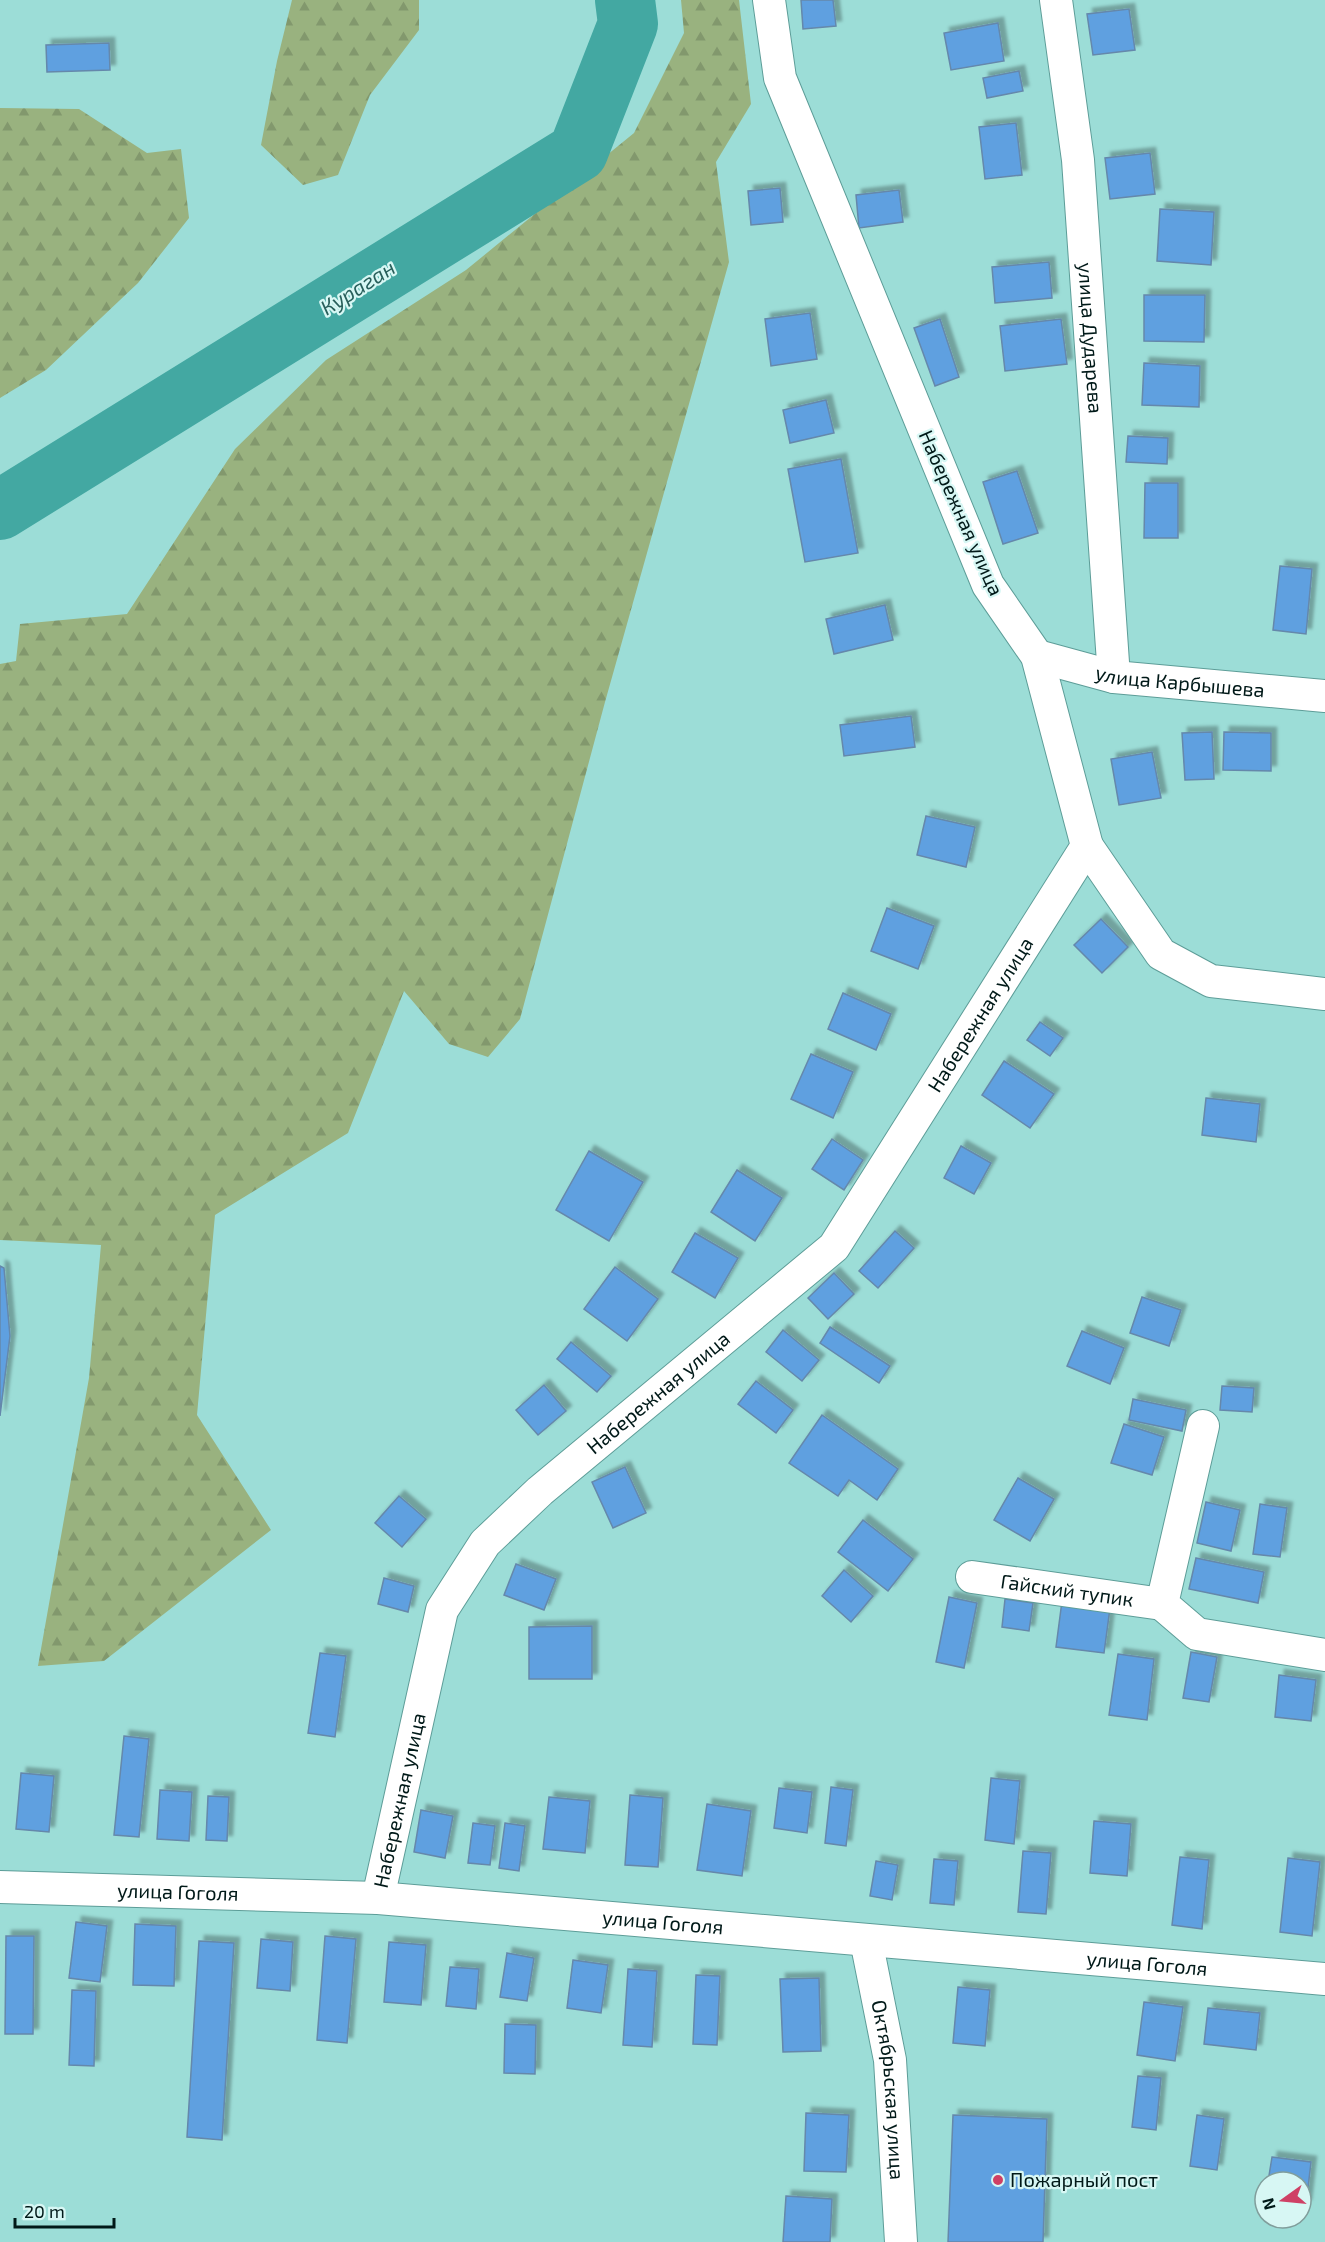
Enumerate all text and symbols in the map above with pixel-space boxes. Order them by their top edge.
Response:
water label: Кураган [315,254,399,319]
street label: улица Дударева [1073,262,1109,414]
street label: Набережная улица [914,426,1009,599]
street label: улица Карбышева [1093,659,1266,702]
street label: Набережная улица [922,932,1038,1096]
street label: Набережная улица [581,1326,734,1458]
street label: Гайский тупик [999,1568,1135,1611]
street label: Набережная улица [368,1710,430,1890]
street label: улица Гоголя [117,1877,239,1905]
street label: улица Гоголя [601,1904,724,1938]
street label: улица Гоголя [1085,1946,1209,1980]
street label: Октябрьская улица [867,1998,910,2181]
place label: Пожарный пост [1010,2167,1158,2191]
north arrow [1253,2170,1313,2230]
marker: Пожарный пост [991,2173,1005,2187]
scale bar [15,2191,114,2229]
text: N [1257,2196,1279,2212]
text: 20 m [24,2200,65,2222]

